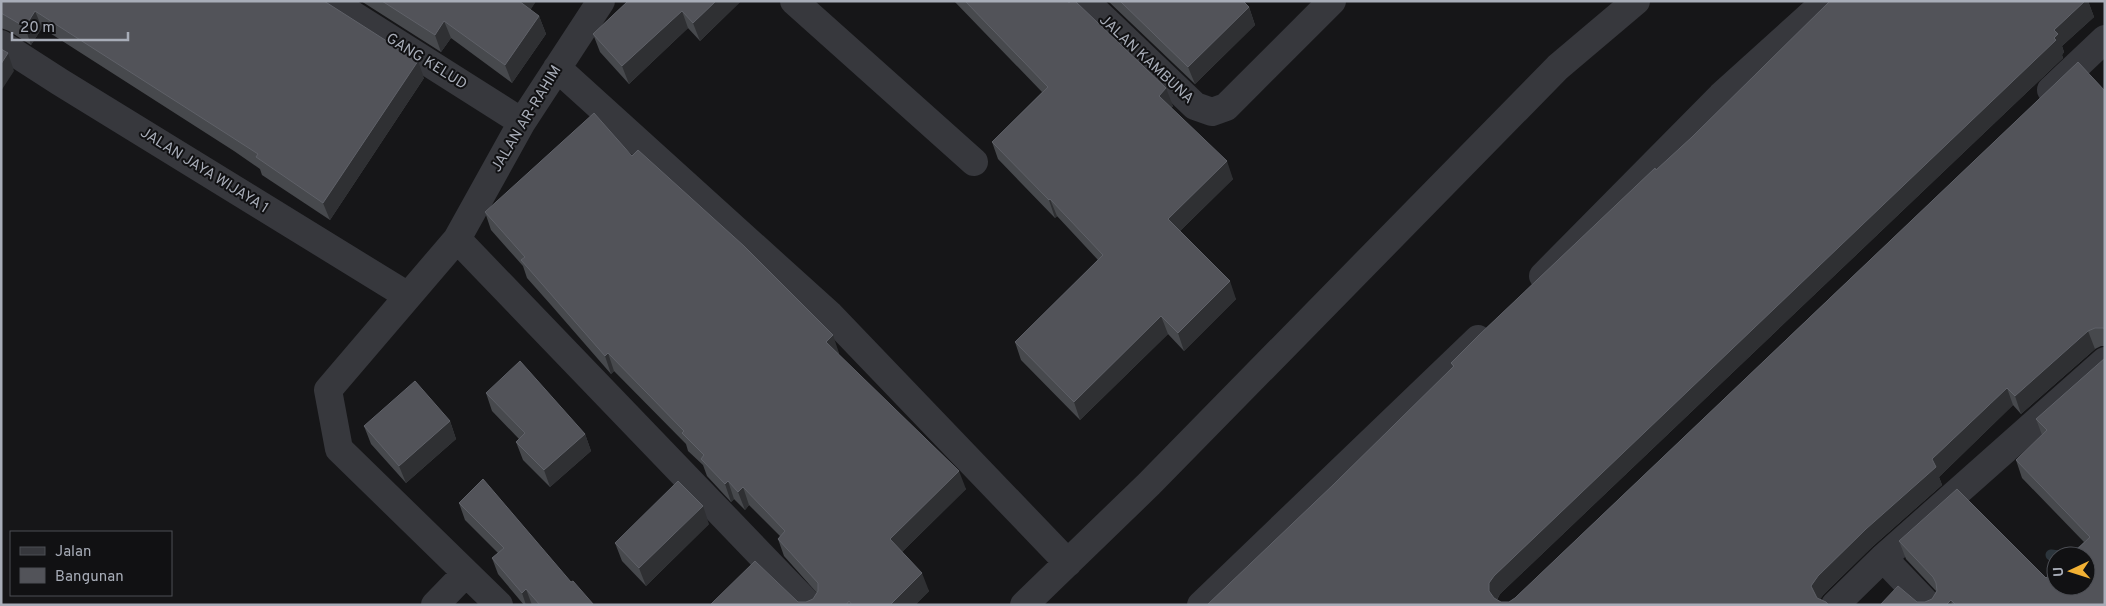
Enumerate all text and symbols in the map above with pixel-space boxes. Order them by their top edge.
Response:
scale bar [12,10,129,42]
street label: JALAN KAMBUNA [1095,11,1197,109]
text: 20 m [20,19,55,38]
street label: GANG KELUD [382,30,470,94]
street label: JALAN AR-RAHIM [488,62,566,176]
street label: JALAN JAYA WIJAYA 1 [136,124,272,218]
legend [10,531,172,596]
text: Jalan [55,543,92,562]
north arrow [2046,546,2096,596]
text: U [2051,566,2068,577]
text: Bangunan [55,568,124,587]

